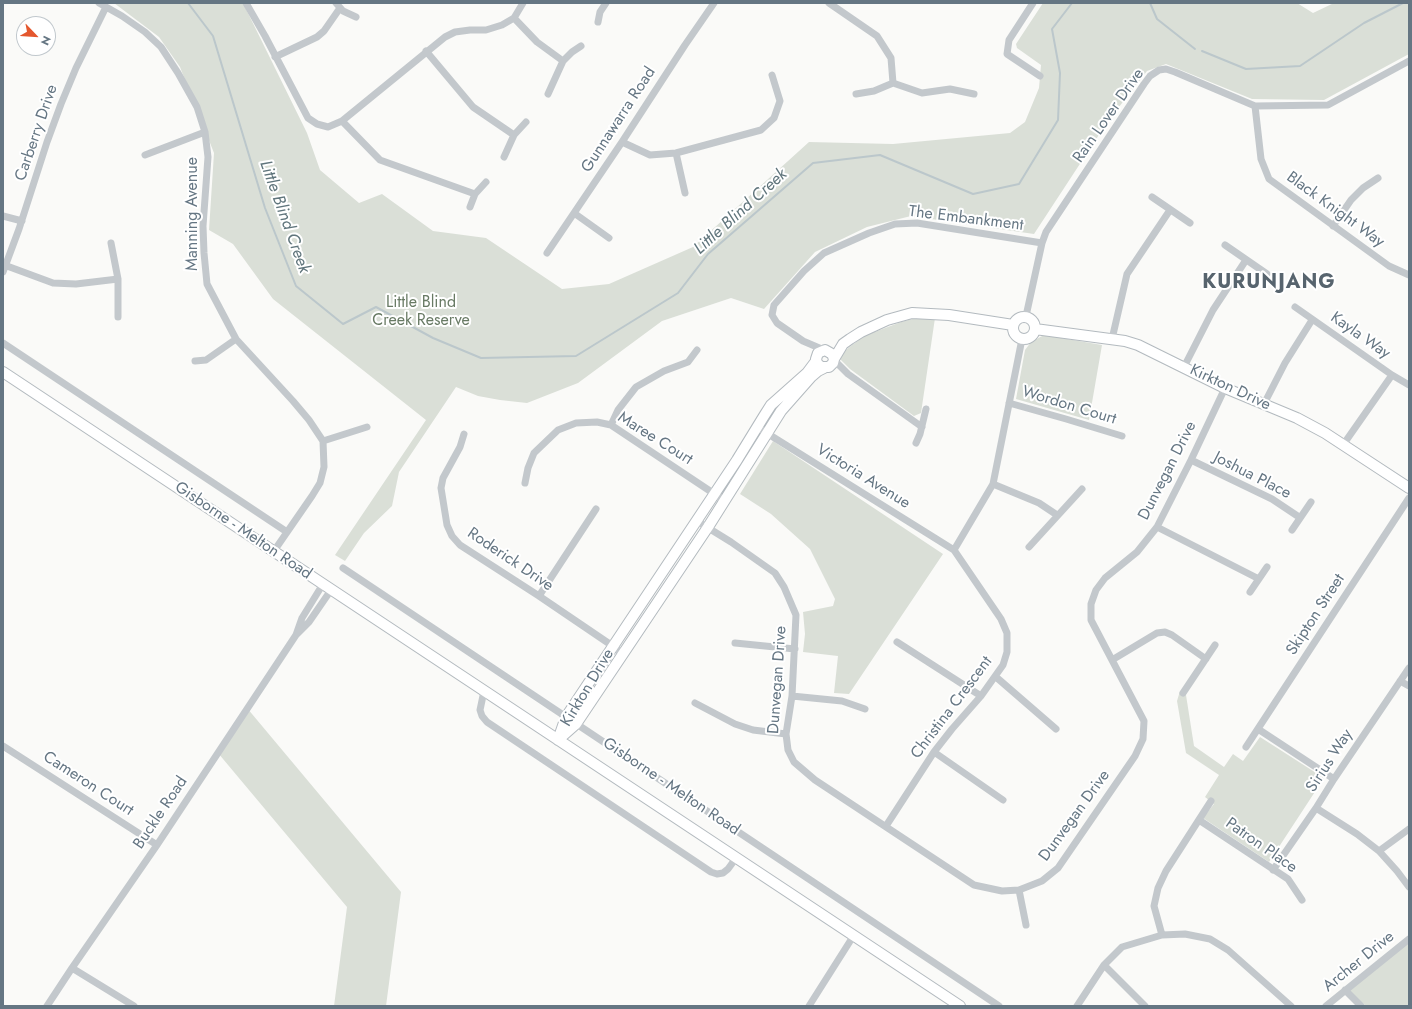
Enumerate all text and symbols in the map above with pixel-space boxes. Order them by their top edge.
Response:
north arrow [16,16,56,56]
text: N [37,33,55,48]
street label: Gunnawarra Road [578,64,660,176]
street label: Rain Lover Drive [1069,65,1149,167]
street label: Carberry Drive [12,82,62,184]
street label: Manning Avenue [183,157,203,271]
water label: Little Blind Creek [254,158,314,276]
water label: Little Blind Creek [690,165,792,259]
street label: Black Knight Way [1282,168,1388,252]
street label: The Embankment [908,202,1024,236]
district label: KURUNJANG [1202,271,1336,295]
park label: Little Blind Creek Reserve [372,293,470,331]
street label: Kayla Way [1326,308,1394,364]
street label: Kirkton Drive [1186,361,1274,415]
street label: Wordon Court [1020,383,1118,429]
street label: Maree Court [614,408,696,470]
street label: Dunvegan Drive [1135,418,1201,524]
street label: Victoria Avenue [813,441,913,513]
street label: Joshua Place [1210,448,1294,504]
street label: Gisborne - Melton Road [171,478,315,584]
street label: Roderick Drive [463,524,557,596]
street label: Skipton Street [1283,571,1349,659]
street label: Dunvegan Drive [765,625,791,735]
street label: Kirkton Drive [557,646,619,730]
street label: Christina Crescent [907,653,997,763]
street label: Sirius Way [1303,726,1357,796]
street label: Gisborne - Melton Road [599,734,743,840]
street label: Cameron Court [39,748,137,820]
street label: Dunvegan Drive [1035,767,1115,865]
street label: Buckle Road [130,773,192,853]
street label: Patron Place [1221,814,1301,878]
street label: Archer Drive [1320,927,1398,997]

